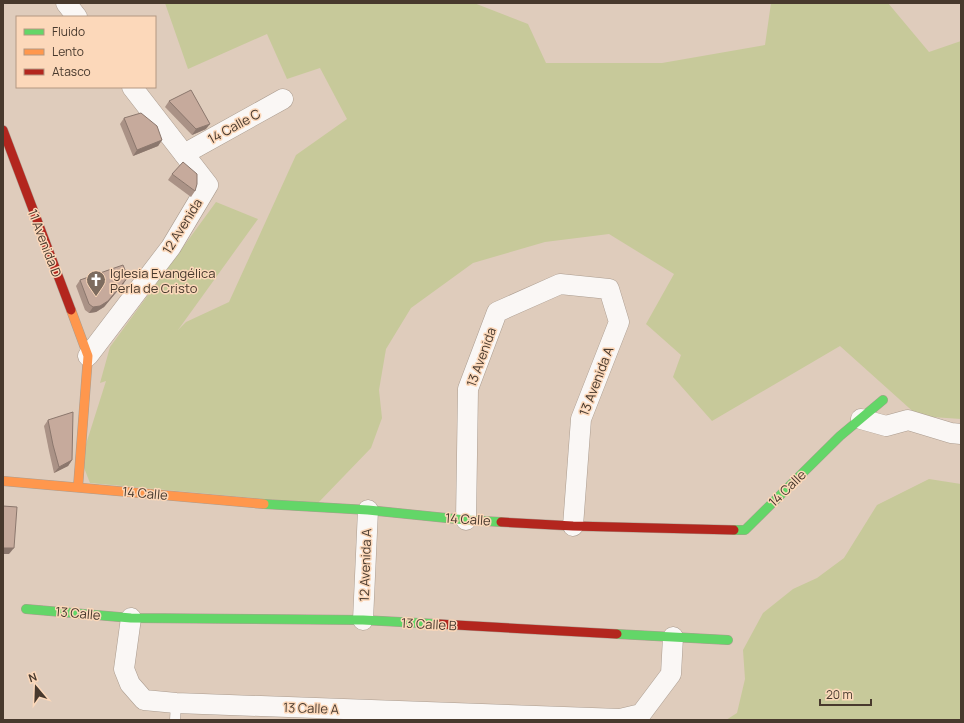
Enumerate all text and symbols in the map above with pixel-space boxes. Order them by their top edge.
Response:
legend [16,16,156,88]
text: Fluido [52,23,85,40]
text: Lento [52,43,84,60]
text: Atasco [52,63,91,80]
street label: 14 Calle C [205,104,263,148]
street label: 12 Avenida [158,195,206,257]
street label: 11 Avenida D [24,207,66,280]
place label: Iglesia Evangélica Perla de Cristo [110,264,215,297]
church icon: Iglesia Evangélica Perla de Cristo [85,269,107,297]
street label: 13 Avenida [462,325,500,389]
street label: 13 Avenida A [575,344,617,418]
street label: 14 Calle [764,465,810,510]
street label: 14 Calle [122,482,169,504]
street label: 14 Calle [445,508,492,530]
street label: 12 Avenida A [355,528,375,602]
street label: 13 Calle [55,602,102,624]
street label: 13 Calle B [401,614,457,634]
north arrow [16,667,56,707]
text: N [26,669,39,685]
scale bar [820,681,871,707]
text: 20 m [826,686,853,703]
street label: 13 Calle A [283,698,339,718]

